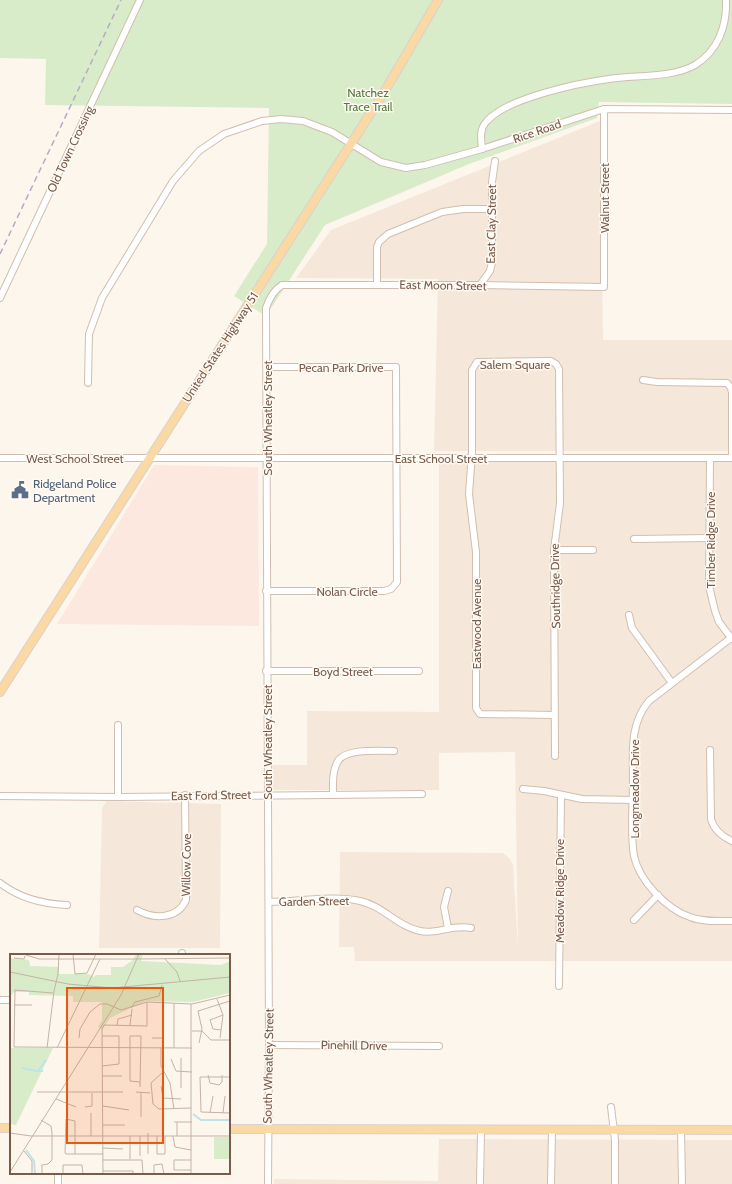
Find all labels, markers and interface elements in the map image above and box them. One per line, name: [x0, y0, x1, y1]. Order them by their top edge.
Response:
park label: Natchez Trace Trail: [343, 85, 393, 114]
street label: Old Town Crossing: [43, 102, 97, 195]
street label: Rice Road: [511, 116, 563, 146]
street label: Walnut Street: [597, 163, 612, 233]
street label: East Clay Street: [483, 184, 499, 264]
street label: East Moon Street: [399, 277, 487, 293]
street label: United States Highway 51: [179, 289, 261, 405]
street label: Salem Square: [480, 357, 550, 372]
street label: South Wheatley Street: [260, 360, 275, 476]
street label: Pecan Park Drive: [299, 360, 383, 375]
street label: West School Street: [26, 451, 124, 466]
street label: East School Street: [395, 451, 487, 466]
place label: Ridgeland Police Department: [33, 476, 116, 505]
public building icon: Ridgeland Police Department: [10, 480, 30, 500]
street label: Timber Ridge Drive: [703, 492, 718, 588]
street label: Southridge Drive: [547, 543, 563, 629]
street label: Eastwood Avenue: [469, 579, 484, 669]
street label: Nolan Circle: [316, 584, 378, 599]
street label: Boyd Street: [313, 664, 373, 679]
street label: South Wheatley Street: [260, 684, 275, 800]
street label: Longmeadow Drive: [627, 739, 642, 839]
street label: East Ford Street: [171, 787, 251, 803]
street label: Willow Cove: [178, 833, 194, 897]
street label: Meadow Ridge Drive: [552, 839, 567, 943]
street label: Garden Street: [279, 893, 349, 909]
inset map: [10, 954, 230, 1174]
street label: South Wheatley Street: [259, 1008, 277, 1124]
street label: Pinehill Drive: [321, 1037, 387, 1053]

